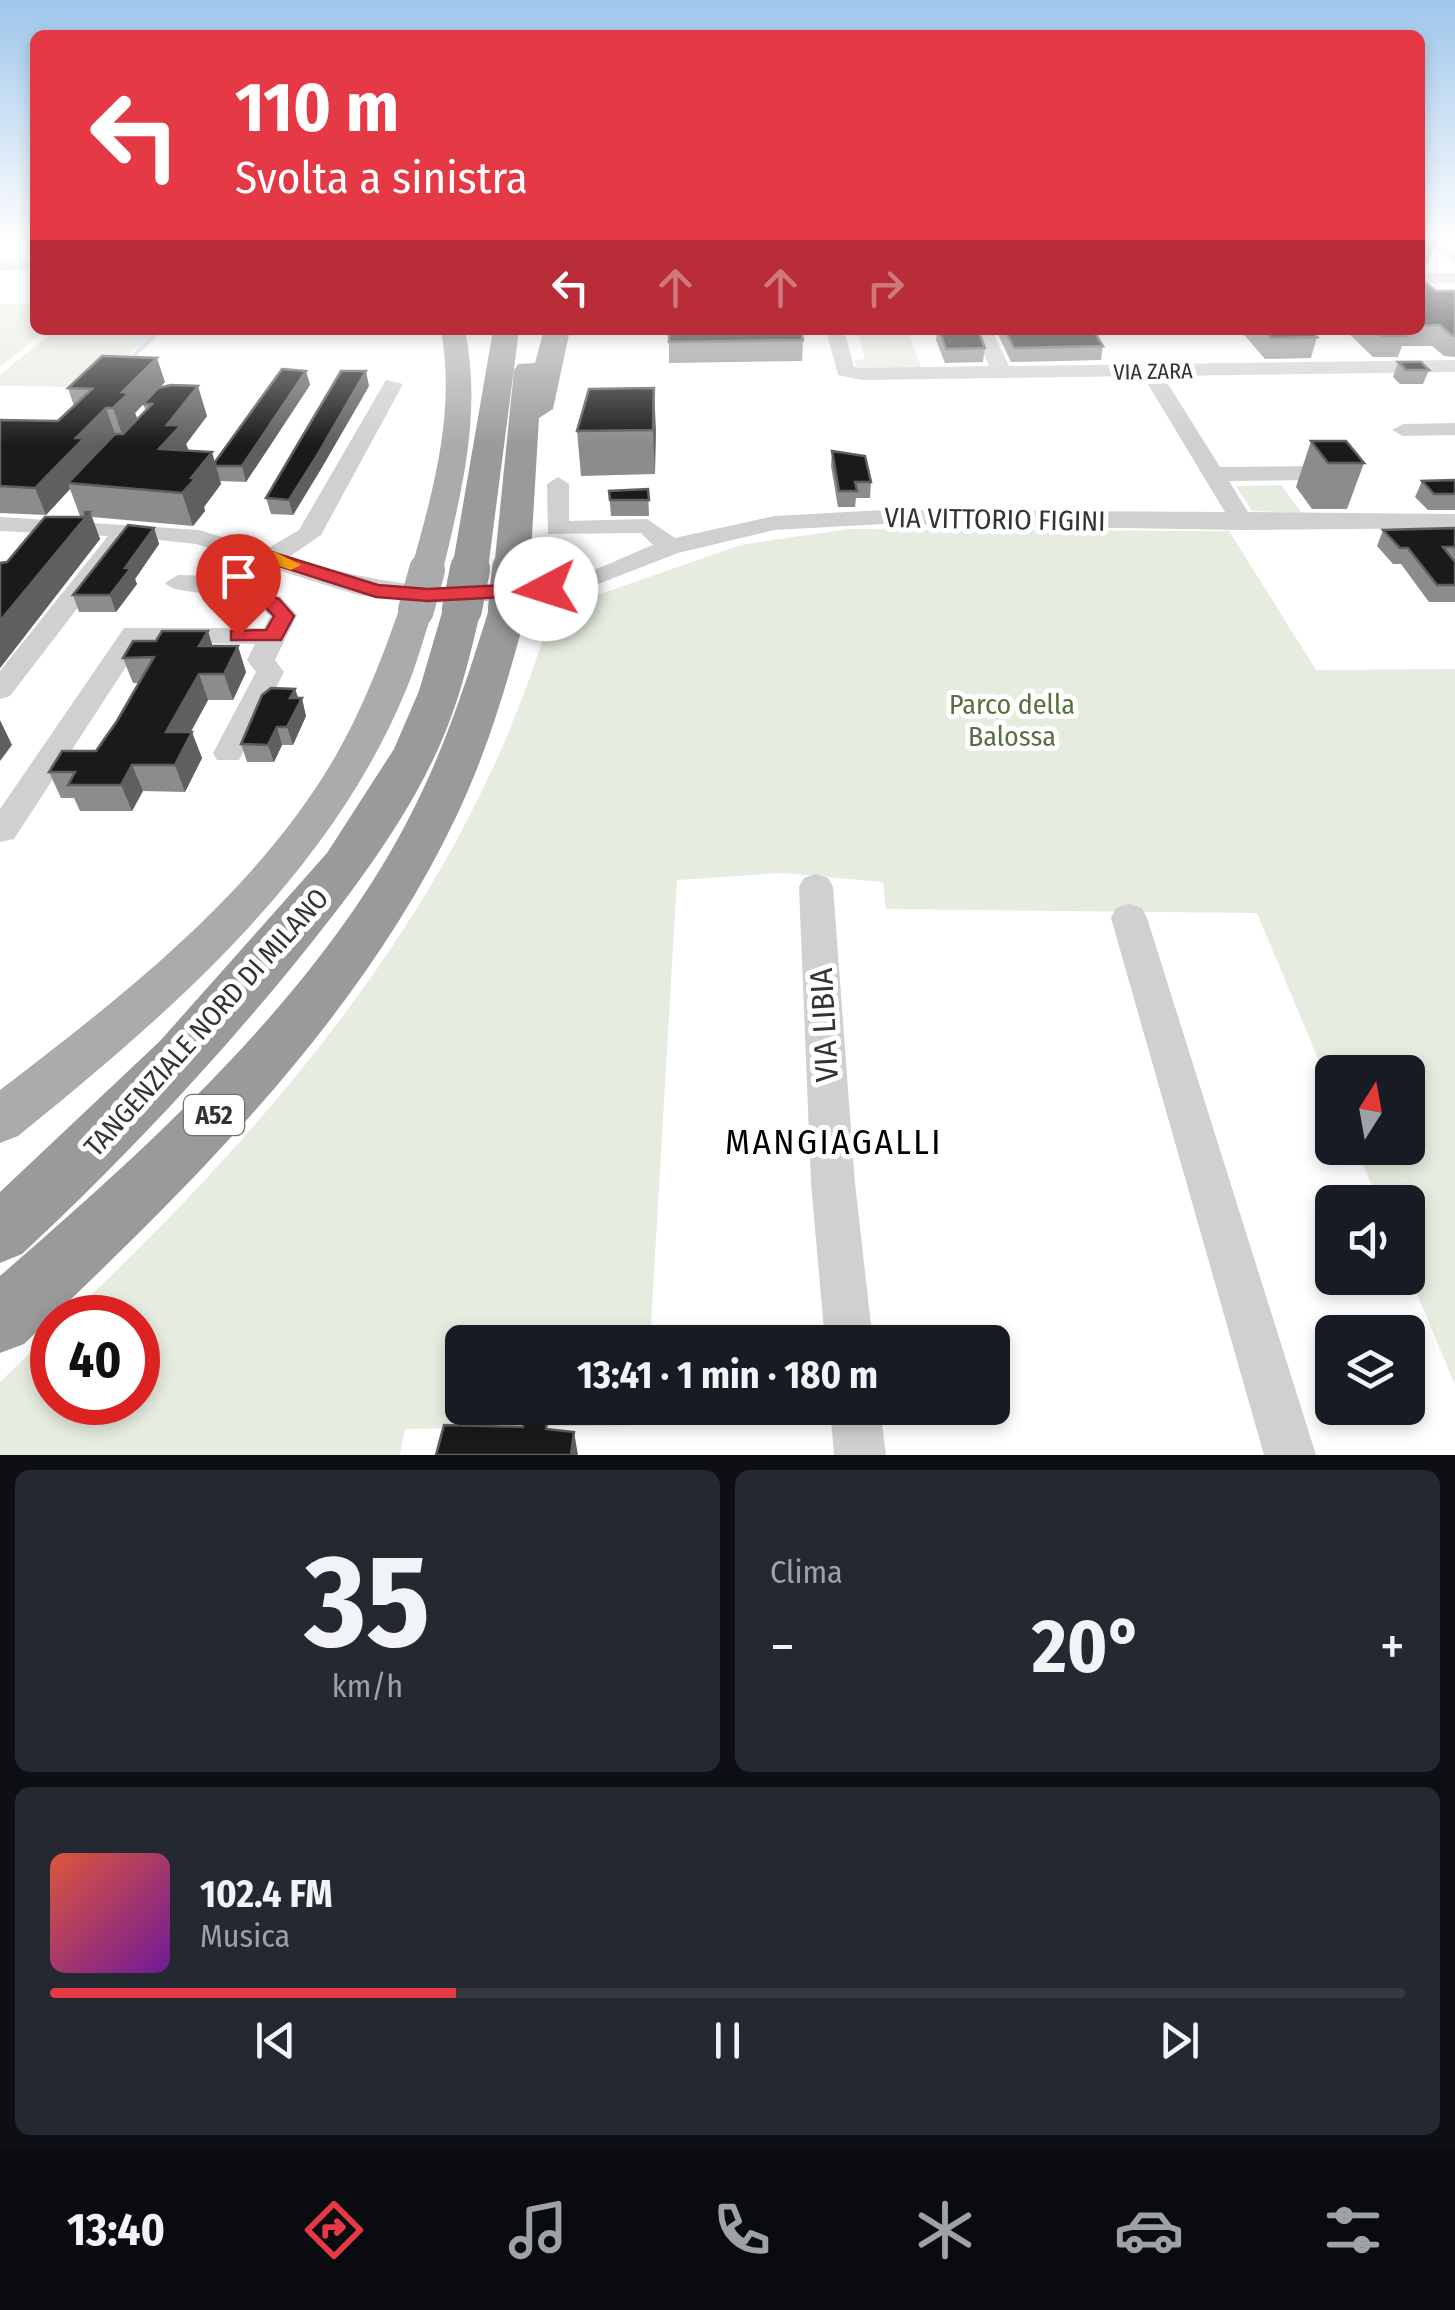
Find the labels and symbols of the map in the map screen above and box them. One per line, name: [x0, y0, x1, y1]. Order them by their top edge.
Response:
street label: VIA ZARA: [1113, 357, 1193, 386]
street label: VIA VITTORIO FIGINI: [884, 501, 1106, 538]
pin: [196, 534, 281, 637]
position arrow: [494, 537, 598, 641]
park label: Parco della Balossa: [949, 688, 1075, 753]
street label: TANGENZIALE NORD DI MILANO: [77, 882, 335, 1163]
street label: VIA LIBIA: [802, 967, 846, 1083]
north arrow: [1315, 1055, 1425, 1165]
road number: A52: [184, 1095, 244, 1135]
district label: MANGIAGALLI: [725, 1121, 943, 1163]
speed limit sign: 40: [30, 1295, 160, 1425]

